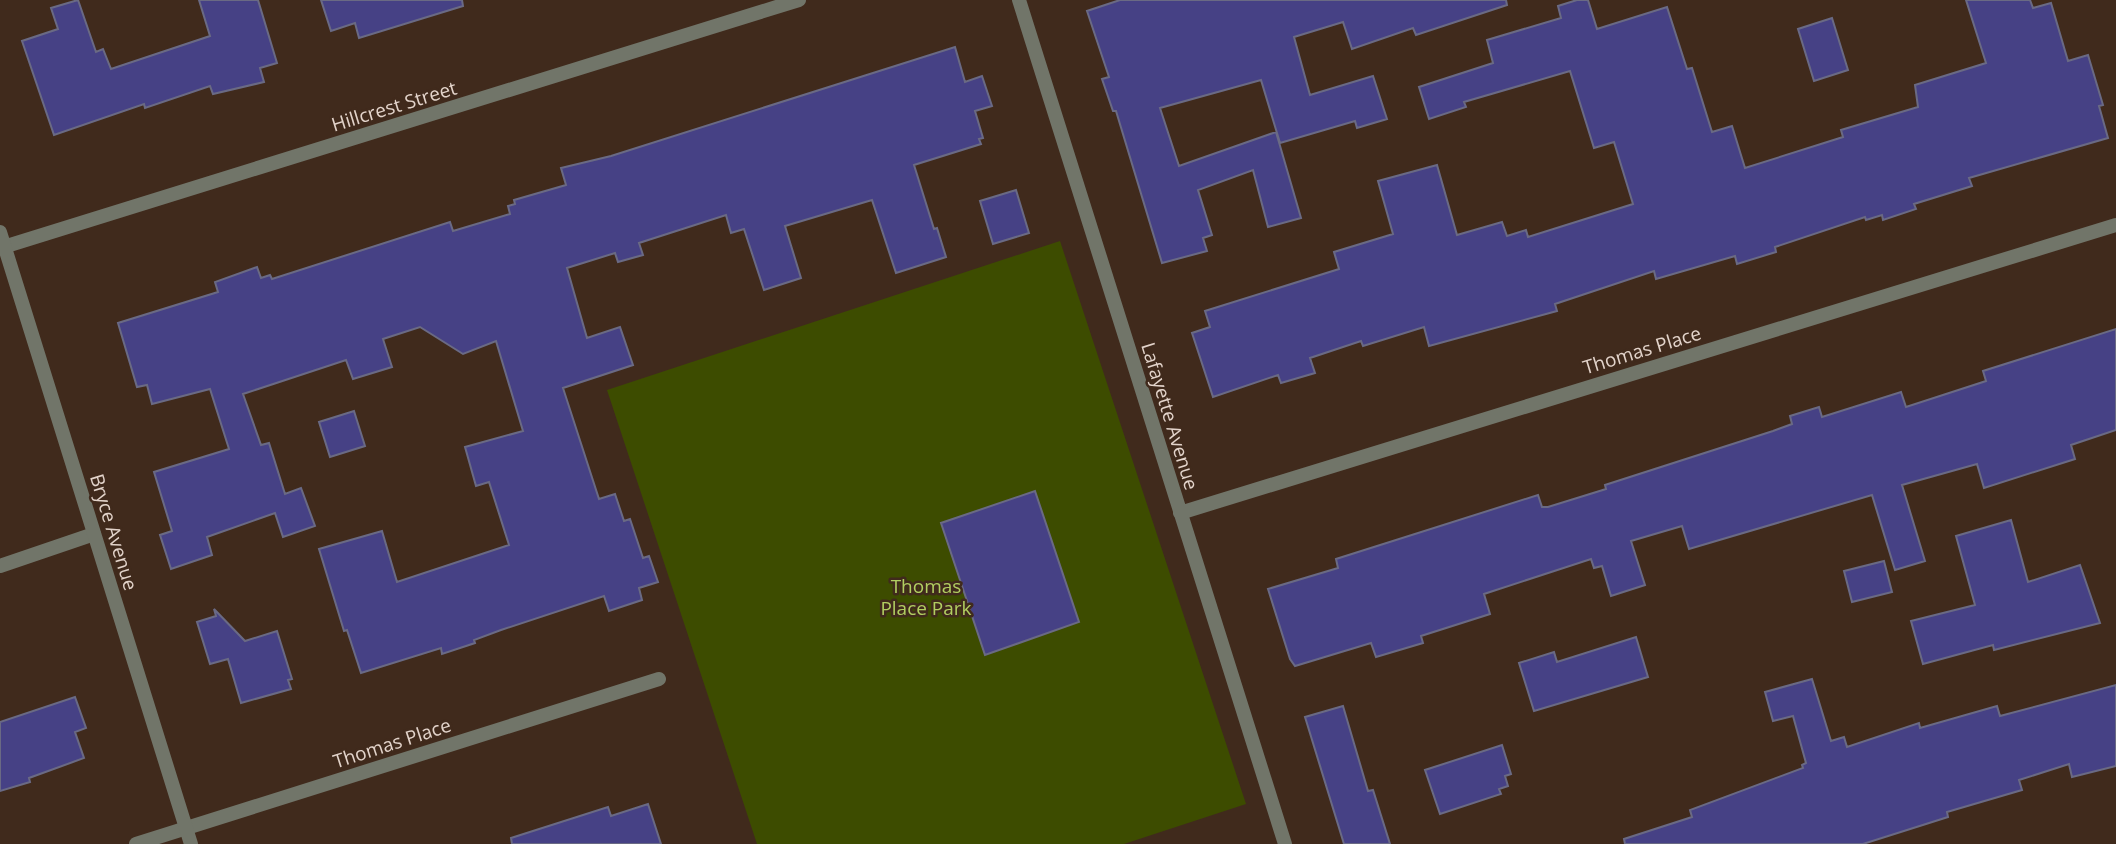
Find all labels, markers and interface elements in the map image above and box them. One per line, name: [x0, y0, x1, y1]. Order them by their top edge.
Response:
street label: Hillcrest Street: [328, 75, 460, 137]
street label: Thomas Place: [1580, 320, 1704, 380]
street label: Lafayette Avenue: [1135, 339, 1205, 493]
street label: Bryce Avenue: [84, 471, 144, 593]
park label: Thomas Place Park: [880, 573, 972, 621]
street label: Thomas Place: [330, 712, 454, 774]

